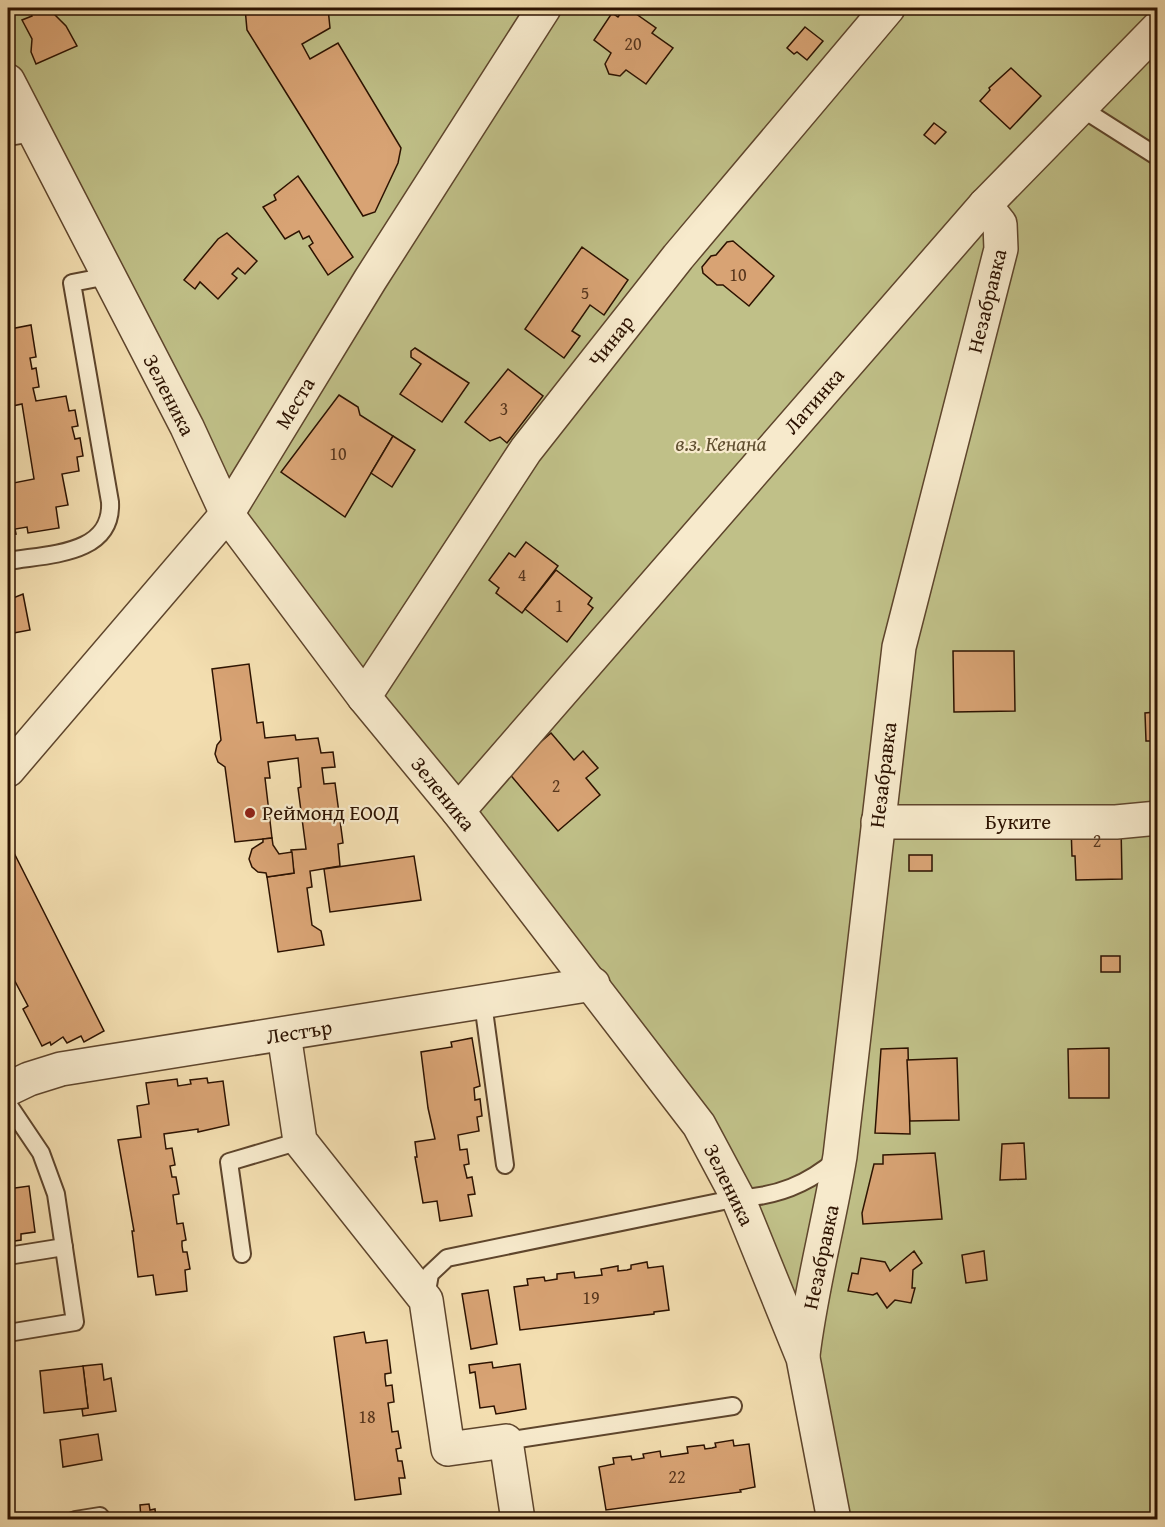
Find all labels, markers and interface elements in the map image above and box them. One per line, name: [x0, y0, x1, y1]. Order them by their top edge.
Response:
house number: 20: [624, 30, 642, 57]
street label: Незабравка: [959, 246, 1014, 356]
house number: 10: [729, 261, 747, 288]
house number: 5: [581, 279, 589, 306]
street label: Чинар: [580, 308, 641, 373]
street label: Зеленика: [136, 349, 203, 441]
street label: Латинка: [776, 361, 851, 441]
street label: Места: [267, 371, 322, 435]
house number: 3: [500, 395, 508, 422]
park label: в.з. Кенана: [676, 428, 767, 459]
house number: 10: [329, 440, 347, 467]
house number: 4: [518, 561, 526, 588]
house number: 1: [555, 592, 563, 619]
street label: Незабравка: [861, 720, 904, 830]
street label: Зеленика: [404, 750, 483, 838]
house number: 2: [552, 772, 560, 799]
place label: Реймонд ЕООД: [262, 797, 399, 828]
marker: Реймонд ЕООД: [243, 806, 257, 820]
street label: Буките: [985, 806, 1051, 837]
house number: 2: [1093, 827, 1101, 854]
street label: Лестър: [264, 1011, 334, 1052]
street label: Зеленика: [696, 1139, 763, 1231]
street label: Незабравка: [794, 1202, 847, 1312]
house number: 19: [582, 1284, 600, 1311]
house number: 18: [358, 1403, 376, 1430]
house number: 22: [668, 1463, 686, 1490]

